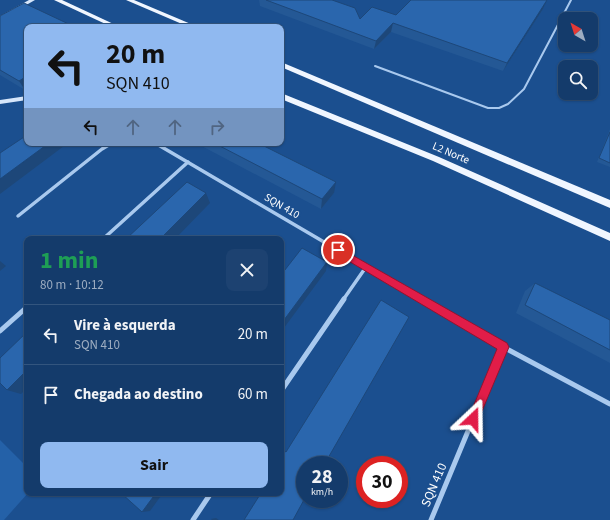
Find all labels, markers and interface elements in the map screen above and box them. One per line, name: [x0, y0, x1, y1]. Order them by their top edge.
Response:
north arrow: [558, 12, 598, 52]
map controls: [558, 12, 598, 100]
text: 20 m: [106, 34, 165, 74]
icon: left: [40, 40, 92, 92]
button: search: [558, 60, 598, 100]
text: SQN 410: [106, 71, 170, 96]
icon: left: [80, 116, 102, 138]
icon: ahead: [122, 116, 144, 138]
icon: ahead: [164, 116, 186, 138]
icon: right: [206, 116, 228, 138]
street label: L2 Norte: [430, 138, 472, 168]
street label: SQN 410: [261, 190, 303, 222]
pin: [321, 233, 355, 267]
icon: arrive: [327, 239, 349, 261]
text: 1 min: [40, 243, 98, 278]
button: close: [226, 249, 268, 291]
text: 80 m · 10:12: [40, 276, 104, 294]
text: Vire à esquerda: [74, 315, 176, 336]
icon: left: [40, 324, 62, 346]
text: 20 m: [238, 324, 268, 345]
text: SQN 410: [74, 336, 120, 354]
icon: arrive: [40, 384, 62, 406]
text: Chegada ao destino: [74, 384, 203, 405]
text: 60 m: [238, 384, 268, 405]
position arrow: [452, 398, 494, 440]
button: Sair: [40, 442, 268, 488]
speed limit sign: 30: [356, 456, 408, 508]
street label: SQN 410: [417, 460, 451, 510]
text: 28: [311, 463, 333, 491]
text: km/h: [311, 485, 333, 499]

